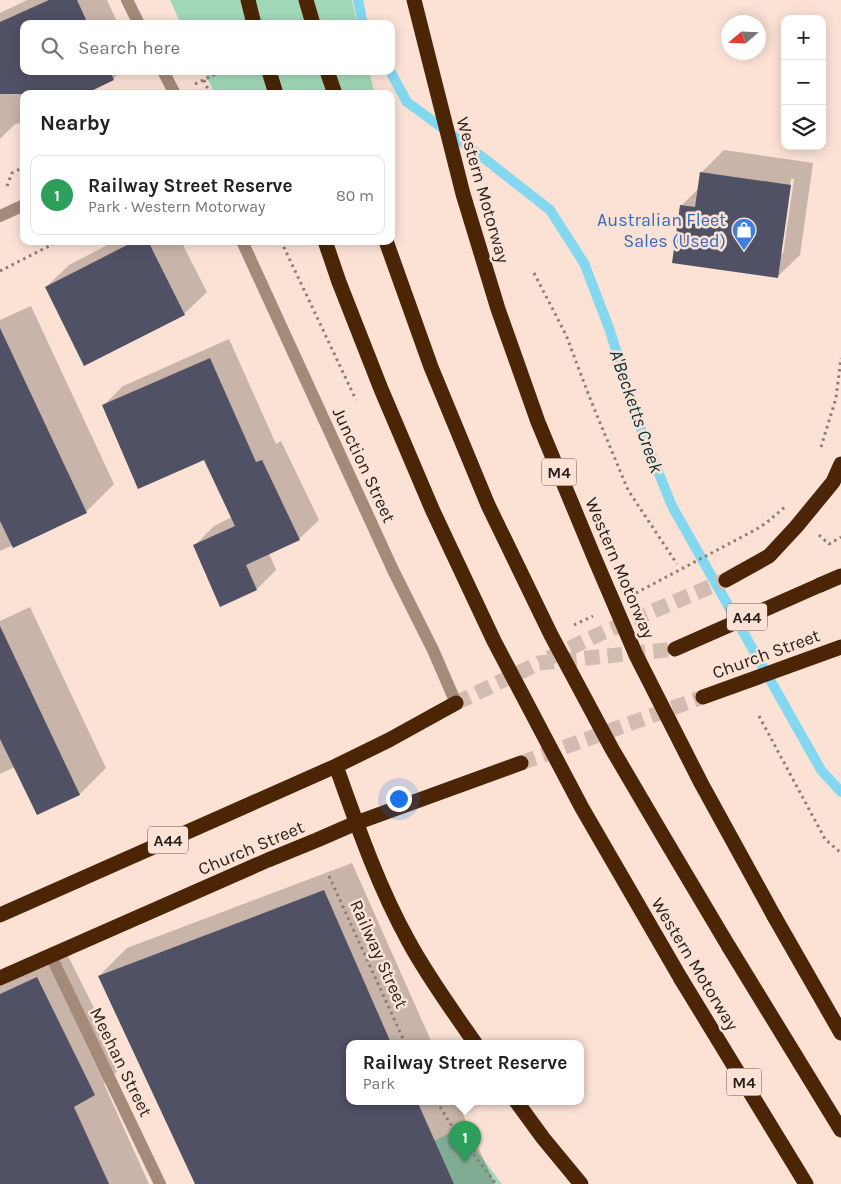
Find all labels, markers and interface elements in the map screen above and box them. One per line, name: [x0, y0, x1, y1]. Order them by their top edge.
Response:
north arrow: [721, 15, 766, 60]
map controls: [781, 15, 826, 150]
button: +: [781, 15, 826, 60]
search box: [20, 20, 395, 75]
icon: search: [38, 34, 66, 62]
text: Search here: [78, 37, 180, 59]
button: −: [781, 60, 826, 105]
button: layers: [781, 105, 826, 150]
text: Nearby: [40, 111, 110, 135]
street label: Western Motorway: [452, 114, 515, 266]
text: Railway Street Reserve: [88, 175, 293, 197]
text: 1: [54, 186, 60, 205]
text: 80 m: [336, 186, 374, 205]
text: Park · Western Motorway: [88, 197, 266, 216]
place label: Australian Fleet Sales (Used): [597, 209, 726, 252]
shop icon: Australian Fleet Sales (Used): [731, 217, 757, 251]
water label: A'Becketts Creek: [605, 347, 668, 476]
street label: Junction Street: [328, 404, 400, 526]
road number: M4: [542, 458, 576, 486]
street label: Western Motorway: [580, 494, 660, 643]
road number: A44: [727, 604, 767, 630]
street label: Church Street: [709, 624, 823, 684]
your location: [386, 786, 412, 812]
street label: Church Street: [195, 816, 308, 880]
road number: A44: [148, 826, 188, 854]
street label: Western Motorway: [647, 893, 744, 1035]
street label: Railway Street: [345, 896, 413, 1012]
street label: Meehan Street: [85, 1004, 157, 1121]
popup: [346, 1040, 584, 1105]
text: Railway Street Reserve: [363, 1052, 567, 1074]
road number: M4: [726, 1068, 762, 1096]
text: Park: [363, 1074, 395, 1093]
pin: 1: [449, 1121, 481, 1162]

